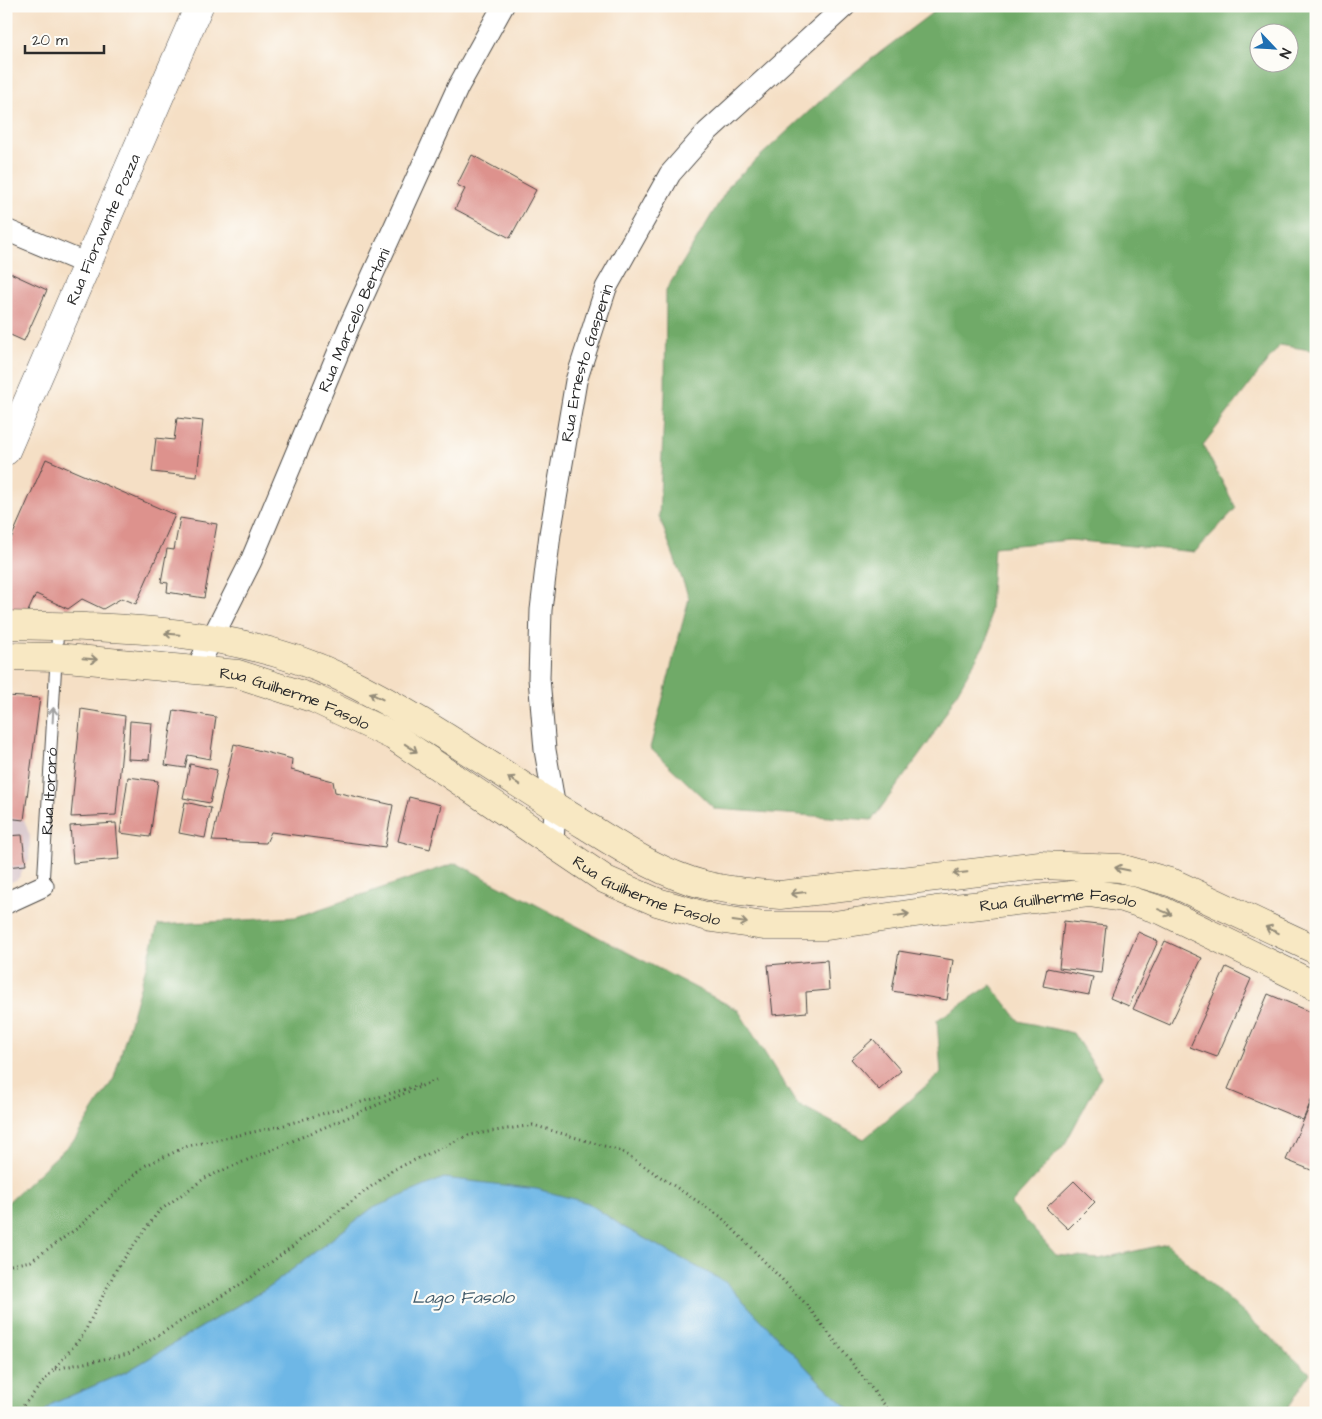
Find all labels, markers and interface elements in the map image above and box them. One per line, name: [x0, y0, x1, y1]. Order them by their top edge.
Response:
scale bar: [25, 22, 104, 54]
north arrow: [1250, 22, 1300, 72]
text: 20 m: [32, 30, 68, 51]
text: N: [1274, 45, 1296, 61]
street label: Rua Fioravante Pozza: [61, 150, 146, 308]
street label: Rua Marcelo Bertani: [313, 244, 396, 395]
street label: Rua Ernesto Gasperin: [556, 281, 619, 444]
one-way arrow: [164, 629, 180, 639]
one-way arrow: [82, 655, 98, 664]
street label: Rua Guilherme Fasolo: [219, 662, 373, 735]
one-way arrow: [369, 691, 384, 700]
one-way arrow: [49, 708, 58, 724]
one-way arrow: [403, 743, 417, 753]
street label: Rua Itororó: [36, 747, 63, 836]
one-way arrow: [508, 775, 522, 785]
street label: Rua Guilherme Fasolo: [568, 851, 722, 931]
one-way arrow: [1114, 864, 1130, 874]
one-way arrow: [952, 868, 968, 878]
street label: Rua Guilherme Fasolo: [978, 883, 1140, 917]
one-way arrow: [791, 888, 807, 898]
one-way arrow: [1157, 908, 1172, 918]
one-way arrow: [893, 909, 909, 919]
one-way arrow: [732, 917, 748, 927]
one-way arrow: [1265, 925, 1280, 934]
water label: Lago Fasolo: [412, 1285, 516, 1311]

